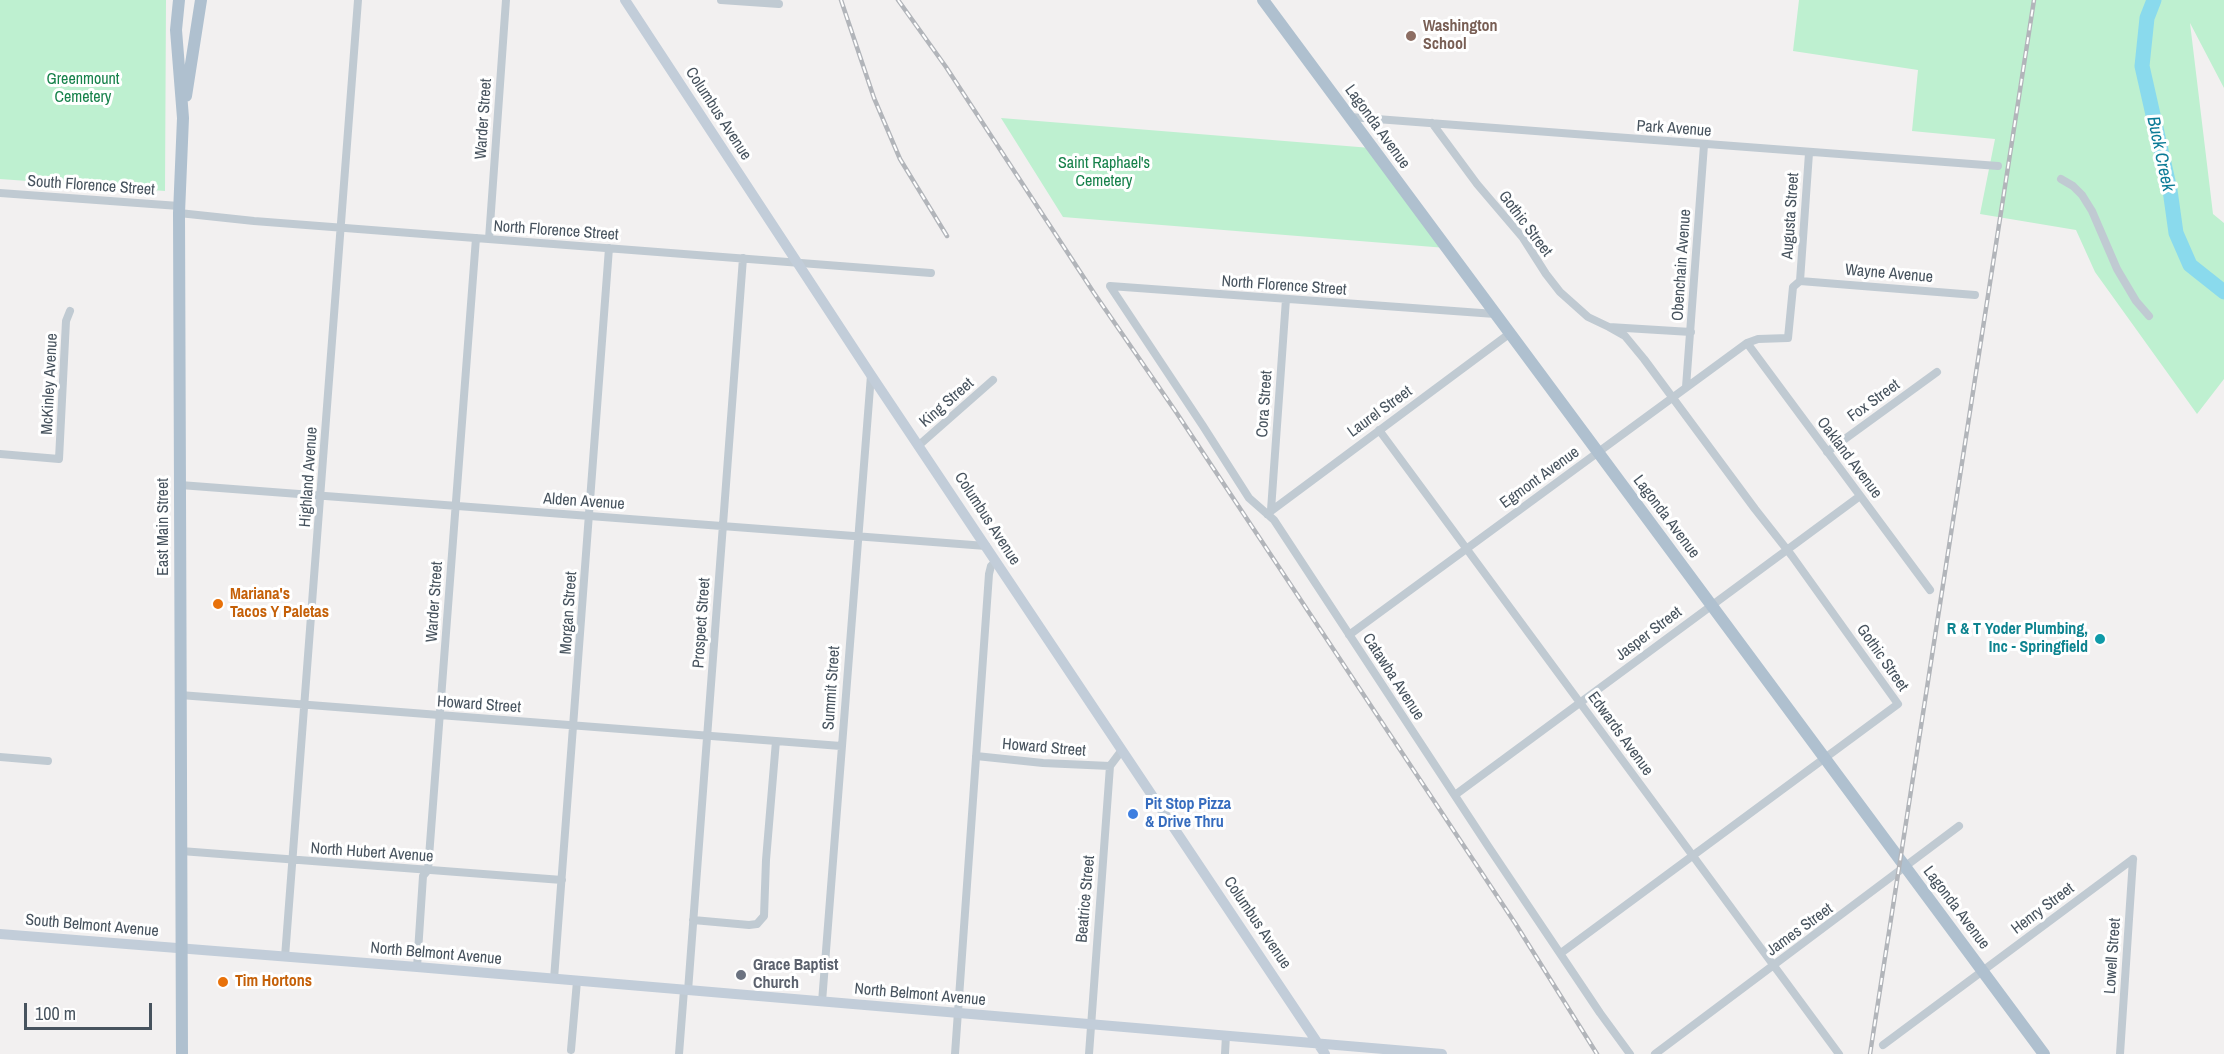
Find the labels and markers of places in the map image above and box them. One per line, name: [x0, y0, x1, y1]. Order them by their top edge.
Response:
place label: Washington School: [1423, 17, 1498, 55]
marker: Washington School: [1404, 29, 1418, 43]
place label: Mariana's Tacos Y Paletas: [230, 585, 329, 623]
marker: Mariana's Tacos Y Paletas: [211, 597, 225, 611]
place label: R & T Yoder Plumbing, Inc - Springfield: [1947, 620, 2088, 658]
marker: R & T Yoder Plumbing, Inc - Springfield: [2093, 632, 2107, 646]
place label: Pit Stop Pizza & Drive Thru: [1145, 795, 1231, 833]
marker: Pit Stop Pizza & Drive Thru: [1126, 807, 1140, 821]
place label: Grace Baptist Church: [753, 956, 838, 994]
marker: Grace Baptist Church: [734, 968, 748, 982]
place label: Tim Hortons: [235, 972, 312, 992]
marker: Tim Hortons: [216, 975, 230, 989]

